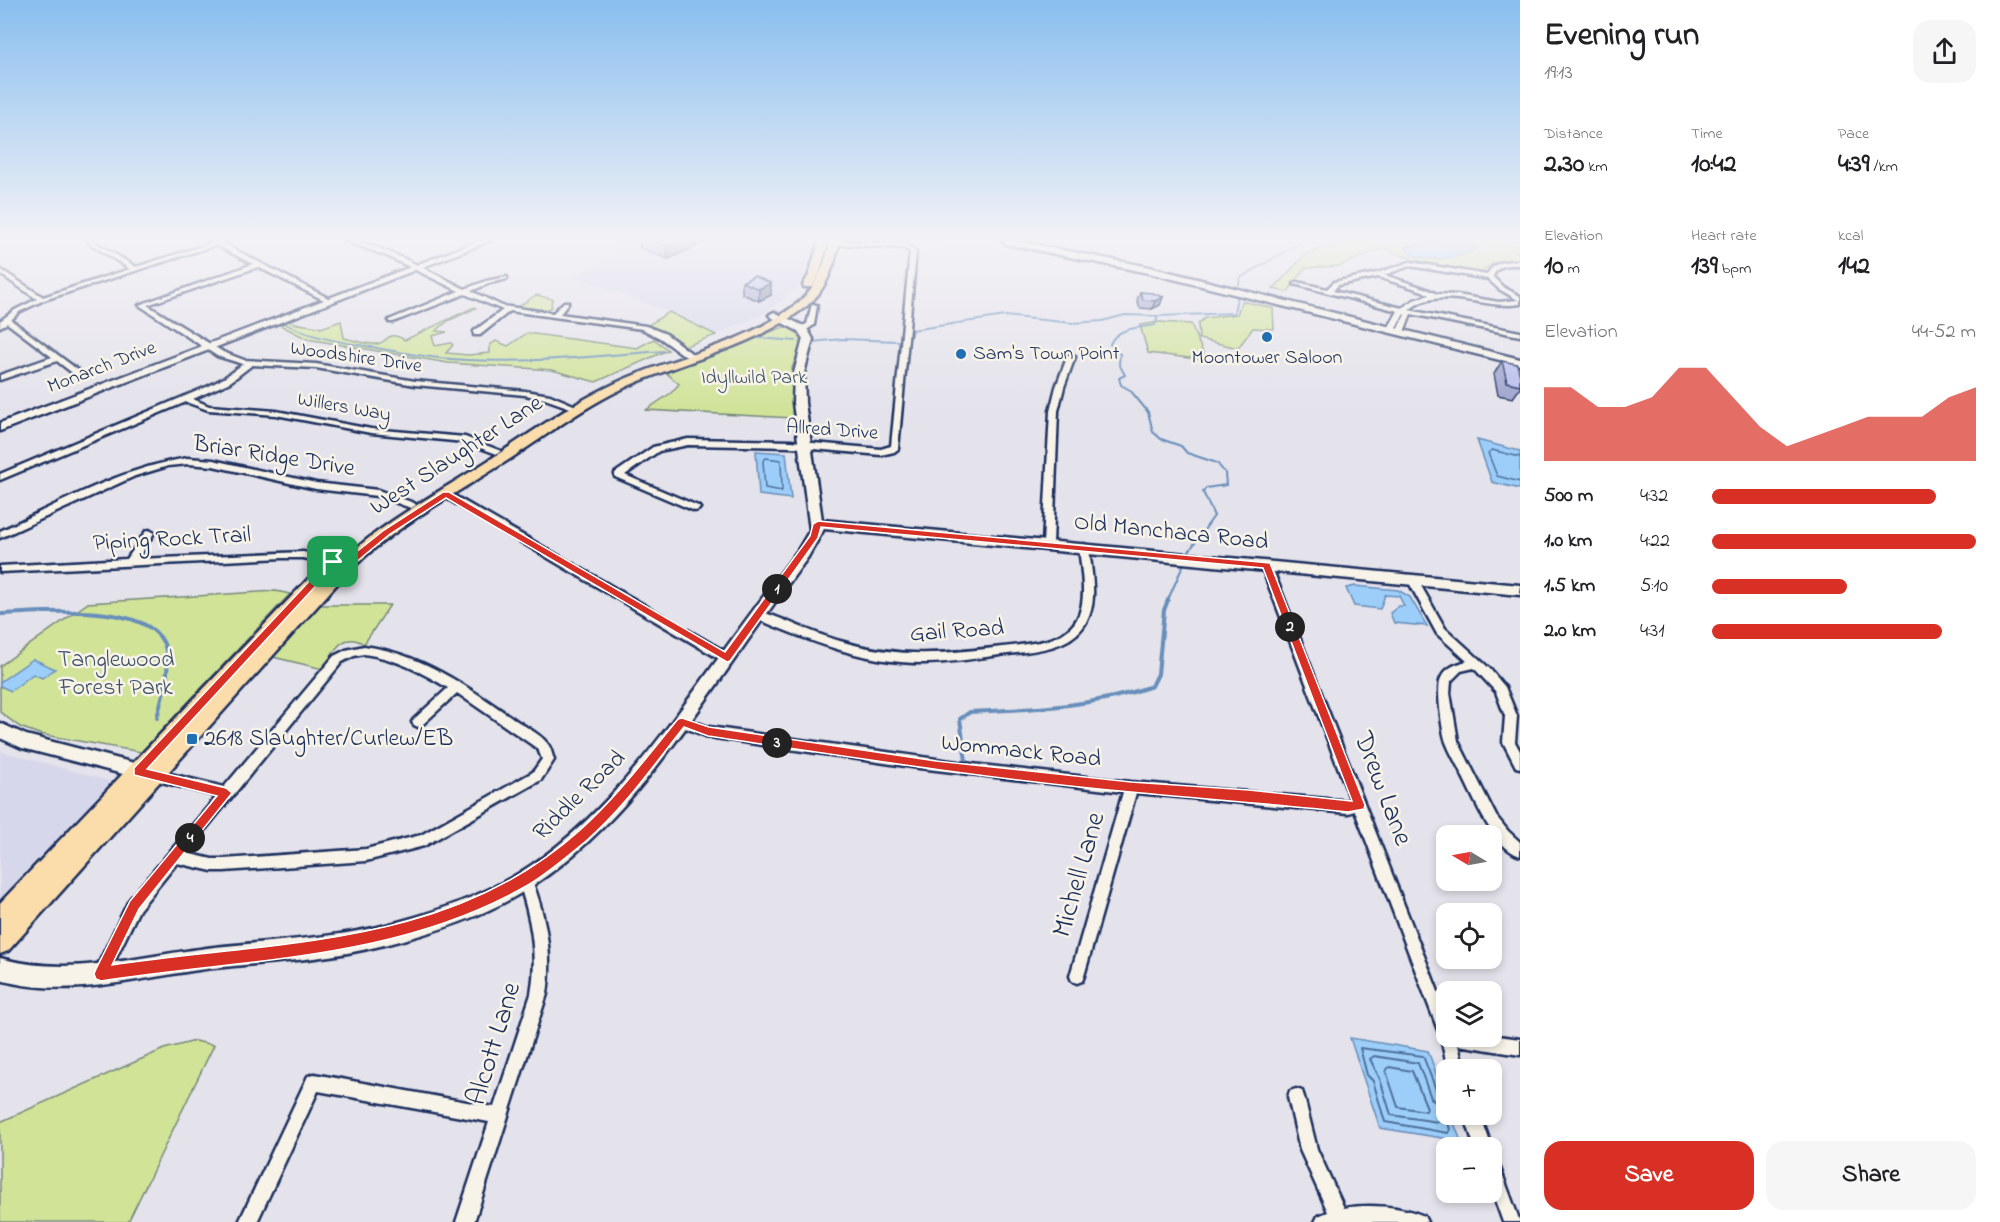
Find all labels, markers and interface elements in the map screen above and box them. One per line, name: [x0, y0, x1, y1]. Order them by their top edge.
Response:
text: Evening run: [1544, 12, 1699, 60]
button: share: [1913, 20, 1976, 83]
text: 19:13: [1544, 59, 1573, 88]
text: Distance: [1544, 122, 1603, 146]
text: Time: [1691, 122, 1723, 146]
text: Pace: [1838, 122, 1869, 146]
text: 2.30: [1544, 146, 1584, 184]
text: 10:42: [1691, 146, 1736, 184]
text: 4:39: [1838, 146, 1870, 184]
text: km: [1584, 155, 1608, 179]
text: /km: [1870, 155, 1898, 179]
text: Elevation: [1544, 224, 1603, 248]
text: Heart rate: [1691, 224, 1757, 248]
text: kcal: [1838, 224, 1863, 248]
text: 10: [1544, 248, 1564, 286]
text: 139: [1691, 248, 1718, 286]
text: 142: [1838, 248, 1870, 286]
text: m: [1564, 257, 1580, 281]
text: bpm: [1718, 257, 1751, 281]
text: Elevation: [1544, 318, 1618, 347]
text: 44–52 m: [1912, 318, 1976, 347]
marker: Moontower Saloon: [1260, 330, 1274, 344]
street label: Monarch Drive: [43, 334, 161, 402]
street label: Woodshire Drive: [288, 334, 424, 382]
place label: Sam's Town Point: [973, 340, 1120, 369]
place label: Moontower Saloon: [1192, 344, 1343, 373]
marker: Sam's Town Point: [954, 347, 968, 361]
park label: Idyllwild Park: [701, 364, 807, 393]
street label: Willers Way: [295, 386, 393, 430]
street label: West Slaughter Lane: [364, 387, 550, 525]
street label: Allred Drive: [785, 413, 879, 449]
street label: Briar Ridge Drive: [190, 427, 358, 487]
text: 500 m: [1544, 482, 1593, 511]
text: 4:32: [1640, 482, 1668, 511]
street label: Old Manchaca Road: [1072, 505, 1271, 561]
street label: Piping Rock Trail: [92, 518, 252, 562]
text: 1.0 km: [1544, 527, 1592, 556]
text: 4:22: [1640, 527, 1670, 556]
pin: [307, 536, 358, 587]
icon: arrive: [316, 545, 349, 578]
text: 1.5 km: [1544, 572, 1595, 601]
text: 5:10: [1640, 572, 1668, 601]
pin: 1: [762, 574, 792, 604]
text: 1: [774, 577, 780, 601]
street label: Gail Road: [909, 611, 1006, 653]
pin: 2: [1275, 612, 1305, 642]
text: 2: [1286, 615, 1294, 639]
text: 2.0 km: [1544, 617, 1596, 646]
text: 4:31: [1640, 617, 1665, 646]
park label: Tanglewood Forest Park: [57, 643, 175, 706]
place label: 2618 Slaughter/Curlew/EB: [204, 722, 453, 757]
street label: Drew Lane: [1341, 725, 1423, 852]
street label: Wommack Road: [939, 726, 1103, 778]
pin: 3: [762, 728, 792, 758]
text: 3: [774, 731, 780, 755]
marker: 2618 Slaughter/Curlew/EB: [185, 732, 199, 746]
street label: Riddle Road: [526, 742, 635, 849]
street label: Michell Lane: [1043, 807, 1118, 942]
pin: 4: [175, 823, 205, 853]
north arrow: [1436, 825, 1502, 891]
map controls: [1436, 825, 1502, 1203]
text: 4: [187, 826, 193, 850]
button: locate: [1436, 903, 1502, 969]
street label: Alcott Lane: [457, 977, 533, 1111]
button: layers: [1436, 981, 1502, 1047]
button: +: [1436, 1059, 1502, 1125]
button: −: [1436, 1137, 1502, 1203]
button: Save: [1544, 1141, 1754, 1210]
button: Share: [1766, 1141, 1976, 1210]

